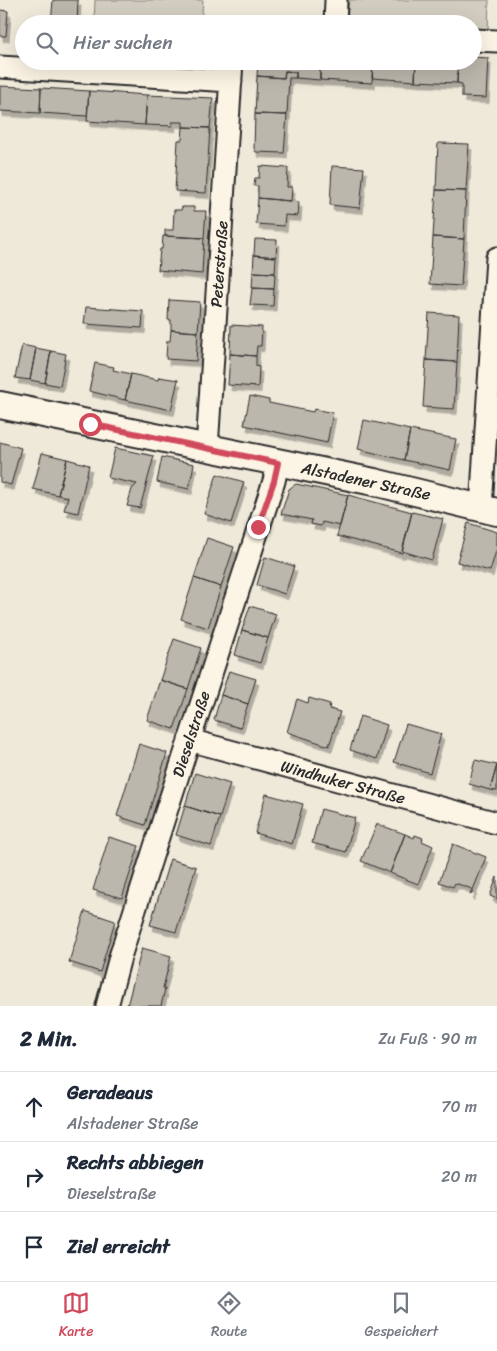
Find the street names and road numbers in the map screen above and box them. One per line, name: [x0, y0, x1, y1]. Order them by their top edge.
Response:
street label: Peterstraße: [201, 220, 237, 308]
street label: Alstadener Straße: [298, 453, 433, 509]
street label: Dieselstraße: [163, 687, 219, 781]
street label: Windhuker Straße: [277, 751, 409, 813]

